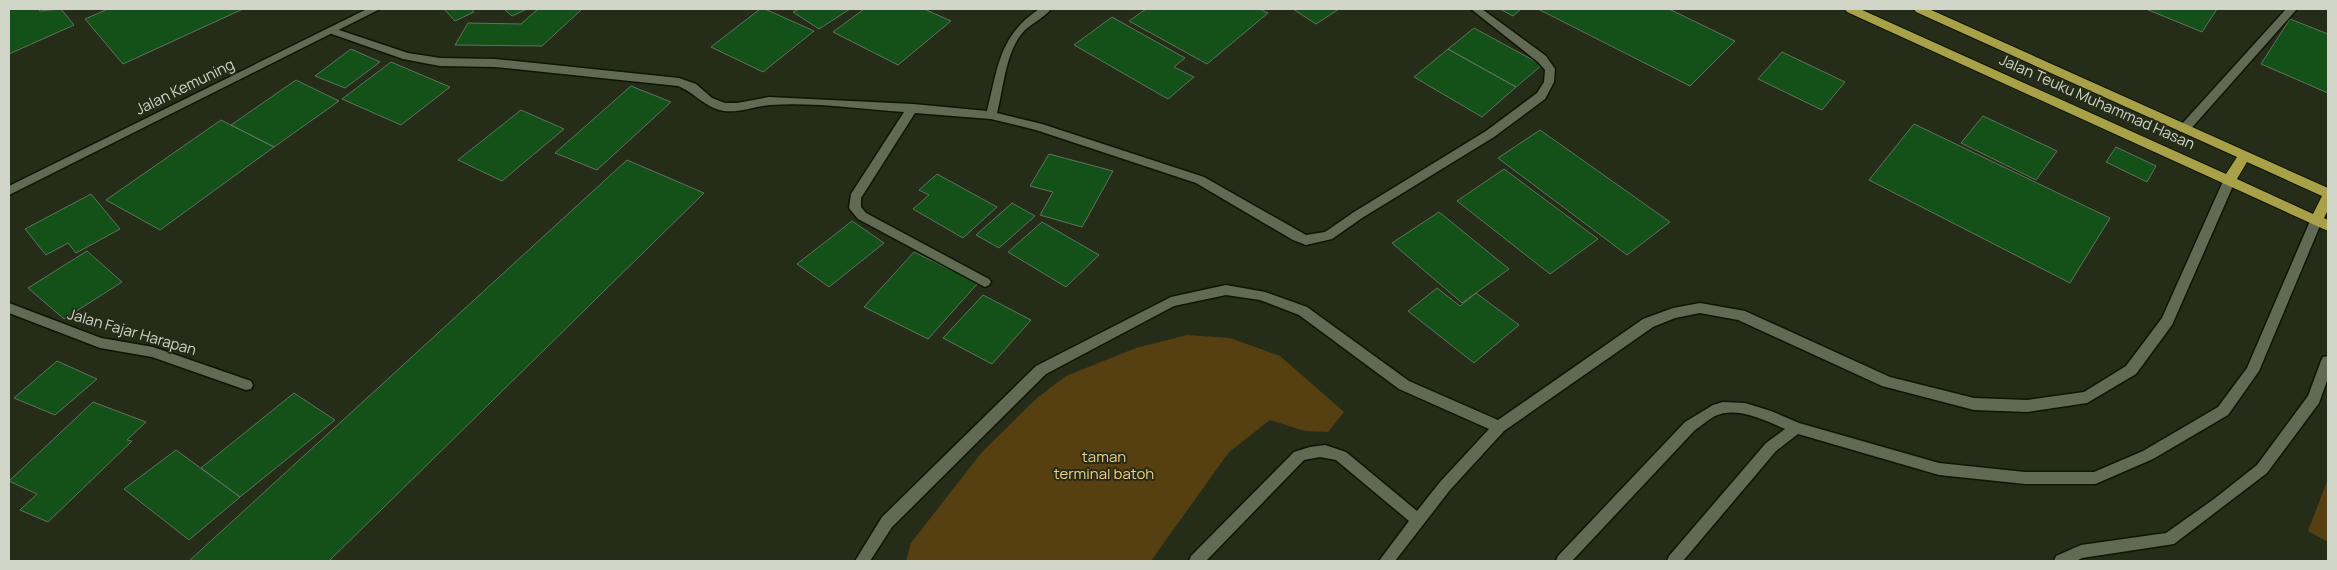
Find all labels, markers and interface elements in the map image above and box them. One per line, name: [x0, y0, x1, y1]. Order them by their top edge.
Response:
street label: Jalan Teuku Muhammad Hasan: [1996, 49, 2198, 154]
street label: Jalan Kemuning: [132, 54, 238, 120]
street label: Jalan Fajar Harapan: [65, 303, 199, 360]
park label: taman terminal batoh: [1054, 446, 1154, 484]

